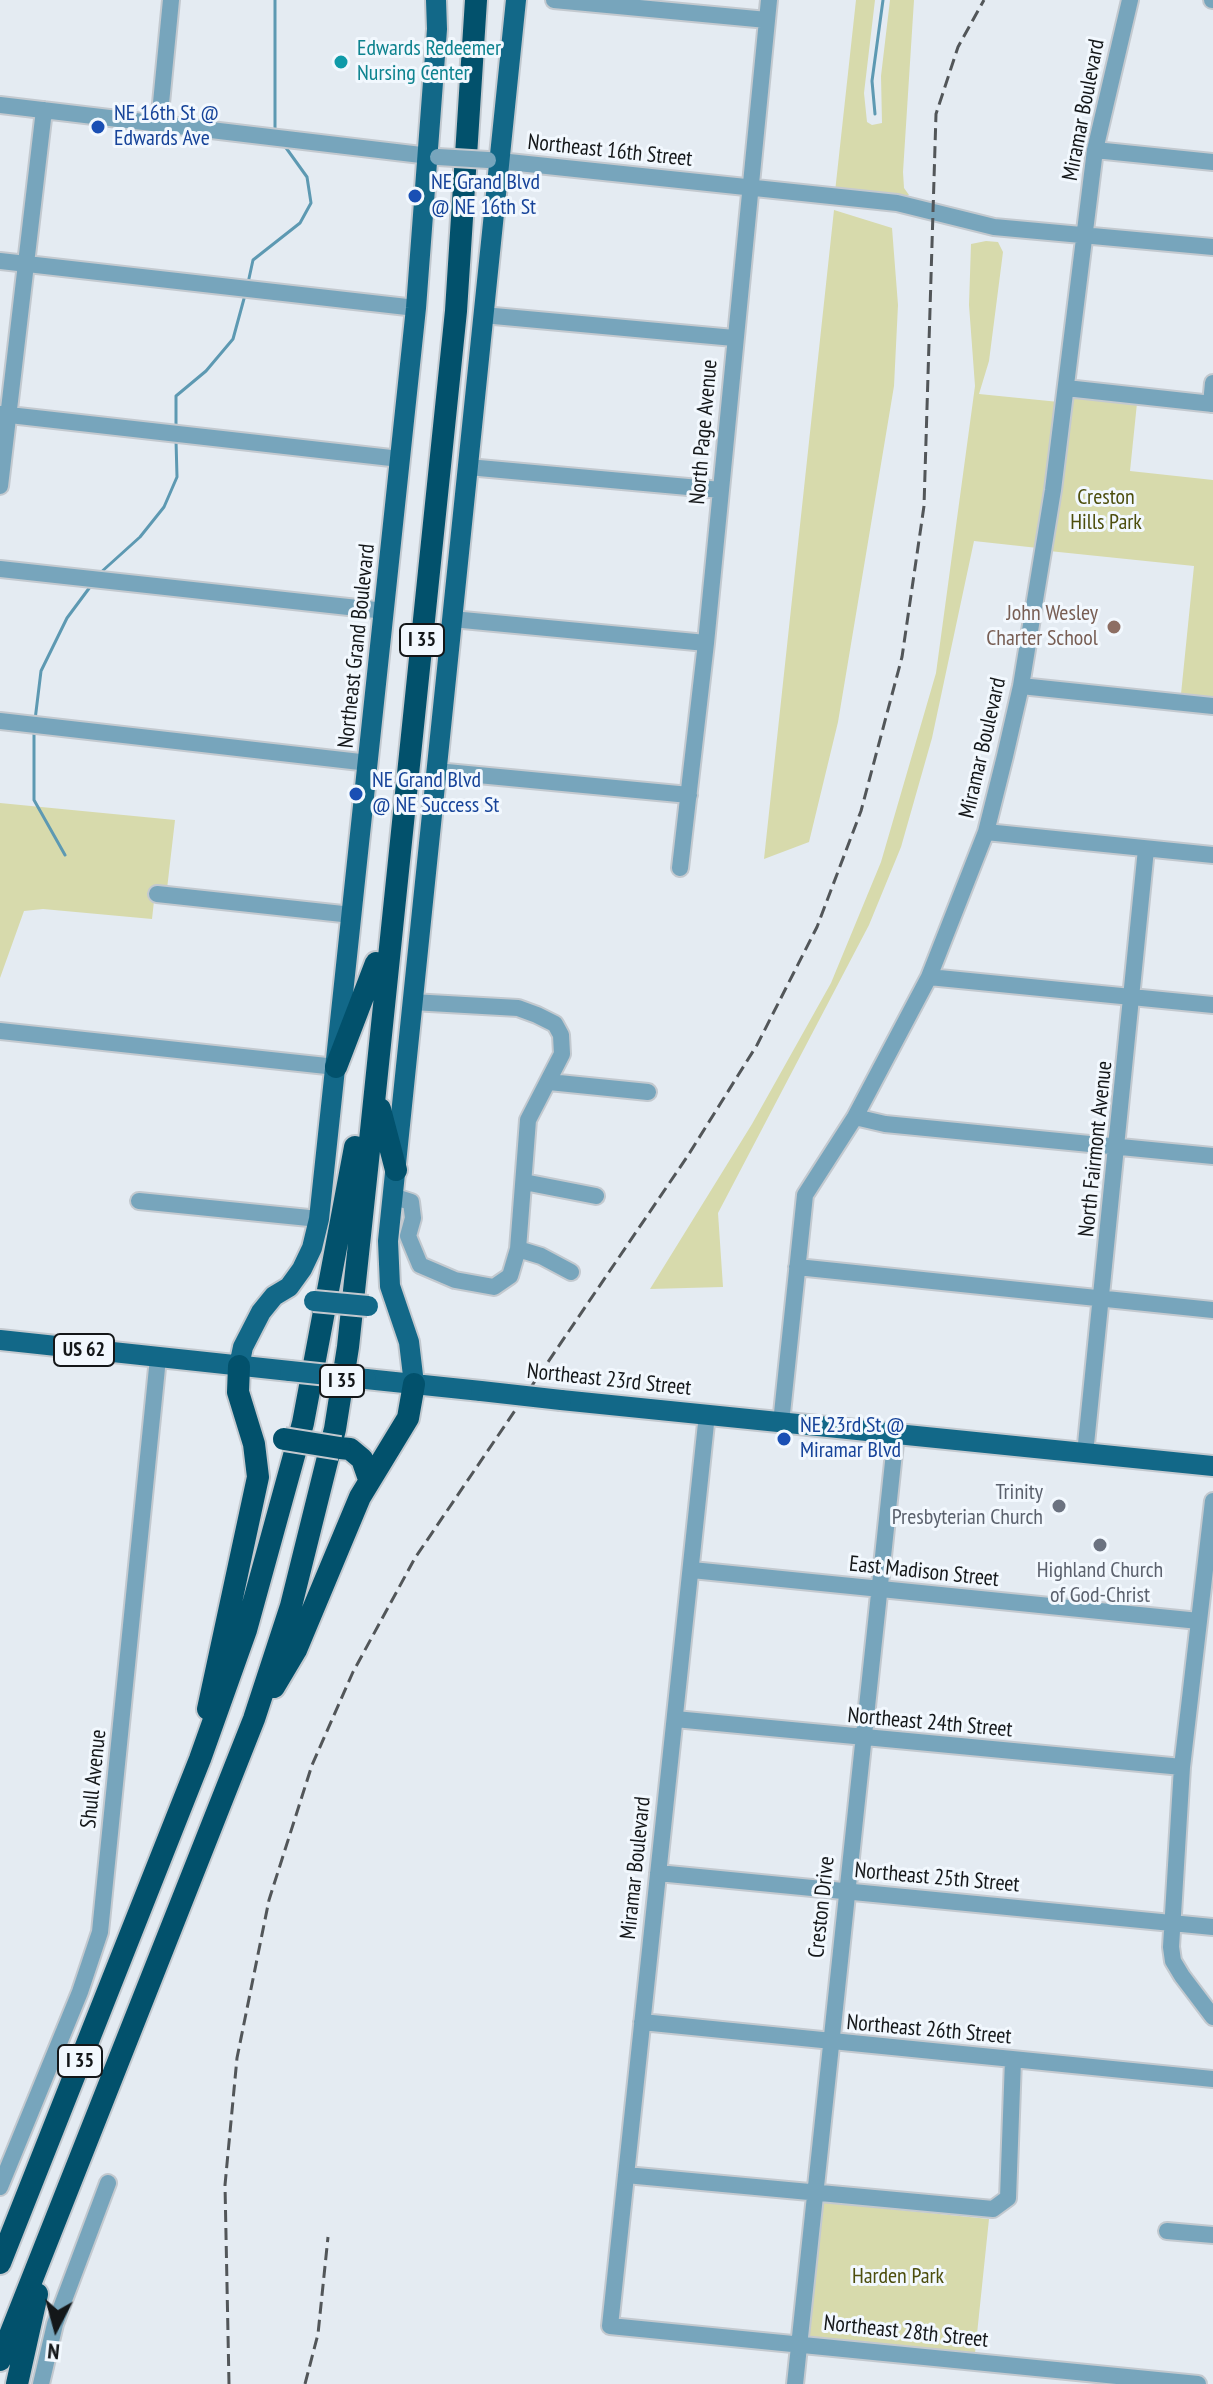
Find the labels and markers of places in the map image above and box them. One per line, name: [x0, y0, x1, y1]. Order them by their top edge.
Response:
place label: Edwards Redeemer Nursing Center: [357, 36, 501, 88]
marker: Edwards Redeemer Nursing Center: [332, 53, 350, 71]
place label: NE 16th St @ Edwards Ave: [114, 101, 219, 152]
marker: NE 16th St @ Edwards Ave: [89, 118, 107, 136]
place label: NE Grand Blvd @ NE 16th St: [431, 170, 540, 222]
marker: NE Grand Blvd @ NE 16th St: [406, 187, 424, 205]
place label: John Wesley Charter School: [986, 601, 1098, 652]
marker: John Wesley Charter School: [1105, 618, 1123, 636]
place label: NE Grand Blvd @ NE Success St: [372, 768, 499, 820]
marker: NE Grand Blvd @ NE Success St: [347, 785, 365, 803]
place label: NE 23rd St @ Miramar Blvd: [800, 1413, 905, 1464]
marker: NE 23rd St @ Miramar Blvd: [775, 1430, 793, 1448]
place label: Trinity Presbyterian Church: [892, 1480, 1043, 1532]
marker: Trinity Presbyterian Church: [1050, 1497, 1068, 1515]
marker: Highland Church of God-Christ: [1091, 1536, 1109, 1554]
place label: Highland Church of God-Christ: [1037, 1558, 1163, 1610]

